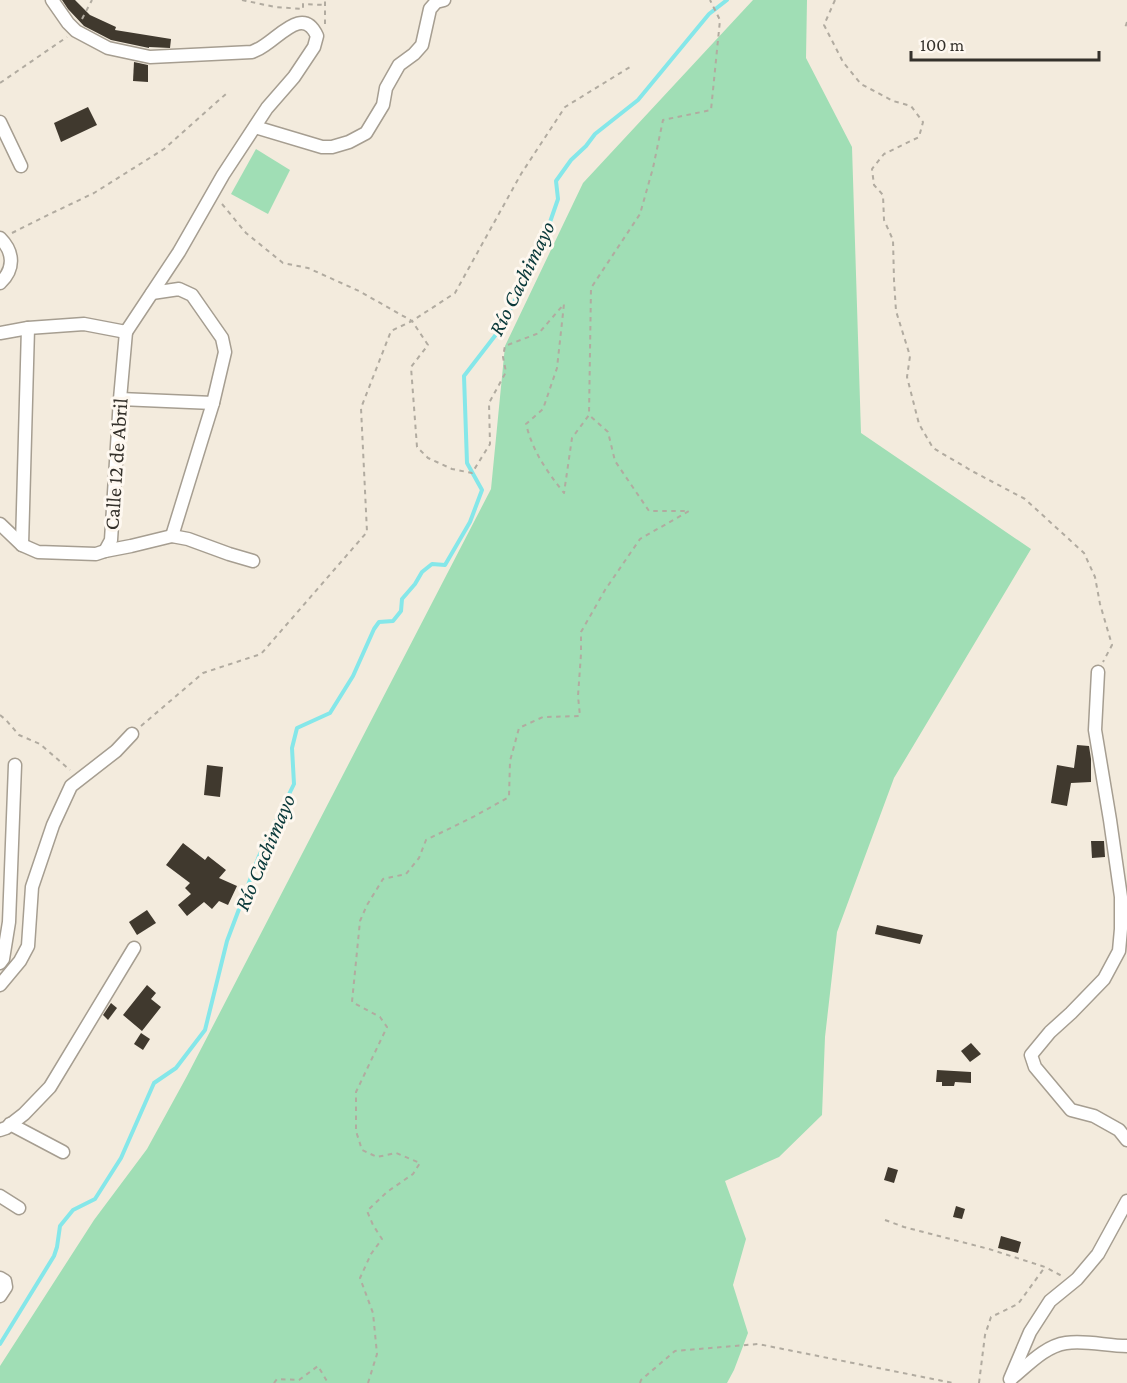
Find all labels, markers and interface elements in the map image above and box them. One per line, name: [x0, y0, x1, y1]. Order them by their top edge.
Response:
scale bar: [911, 24, 1098, 62]
text: 100 m: [920, 35, 965, 55]
water label: Río Cachimayo: [483, 217, 560, 339]
street label: Calle 12 de Abril: [99, 397, 133, 531]
water label: Río Cachimayo: [229, 790, 300, 914]

